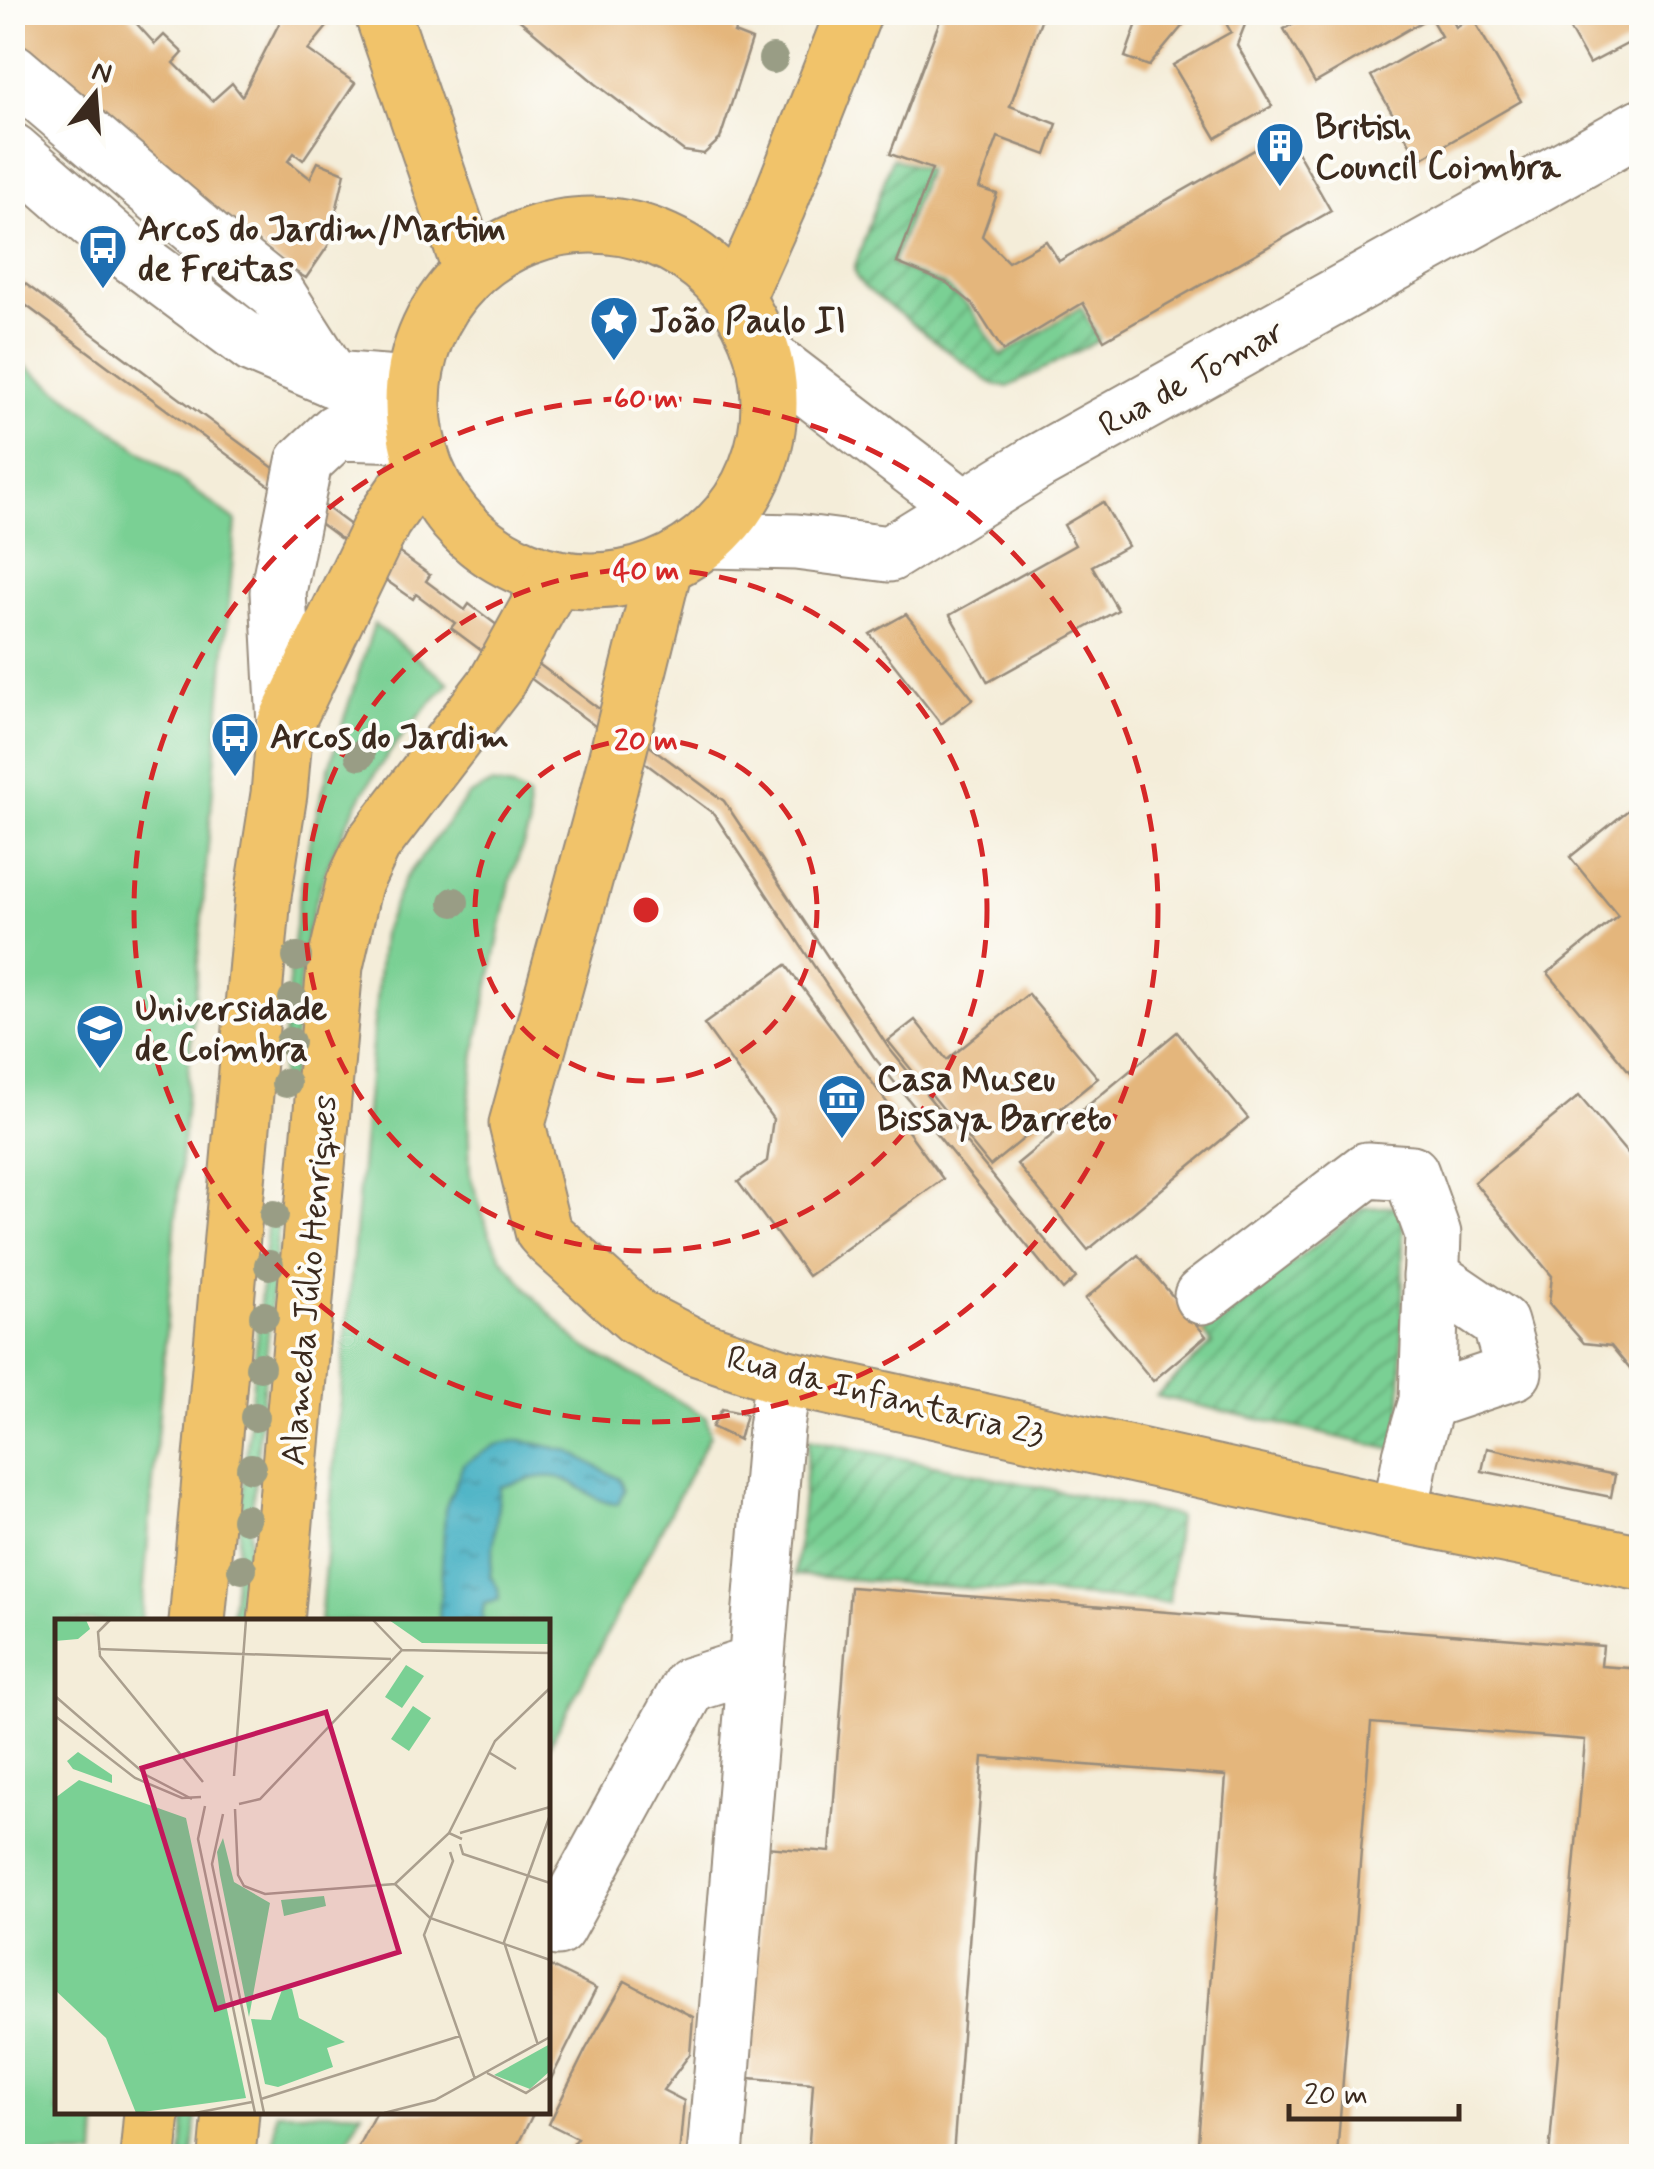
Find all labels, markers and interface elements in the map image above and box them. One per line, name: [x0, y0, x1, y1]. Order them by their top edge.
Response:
north arrow: [45, 45, 145, 145]
text: N: [87, 53, 116, 94]
place label: British Council Coimbra: [1315, 105, 1562, 191]
building icon: British Council Coimbra: [1254, 120, 1306, 188]
place label: Arcos do Jardim/Martim de Freitas: [138, 207, 506, 293]
bus stop icon: Arcos do Jardim/Martim de Freitas: [77, 222, 129, 290]
place icon: João Paulo II: [588, 294, 640, 362]
place label: João Paulo II: [649, 299, 846, 345]
street label: Rua de Tomar: [1091, 309, 1293, 449]
text: 60 m: [614, 380, 678, 419]
text: 40 m: [613, 552, 679, 591]
bus stop icon: Arcos do Jardim: [209, 710, 261, 778]
place label: Arcos do Jardim: [270, 715, 509, 761]
text: 20 m: [614, 722, 678, 761]
centre of rings: [628, 892, 664, 928]
place label: Universidade de Coimbra: [135, 987, 328, 1073]
school or university icon: Universidade de Coimbra: [74, 1002, 126, 1070]
place label: Casa Museu Bissaya Barreto: [877, 1057, 1112, 1143]
museum icon: Casa Museu Bissaya Barreto: [816, 1072, 868, 1140]
street label: Alameda Júlio Henriques: [271, 1093, 349, 1468]
street label: Rua da Infantaria 23: [722, 1335, 1049, 1459]
inset map: [55, 1619, 550, 2114]
scale bar: [1289, 2059, 1459, 2121]
text: 20 m: [1304, 2076, 1368, 2115]

